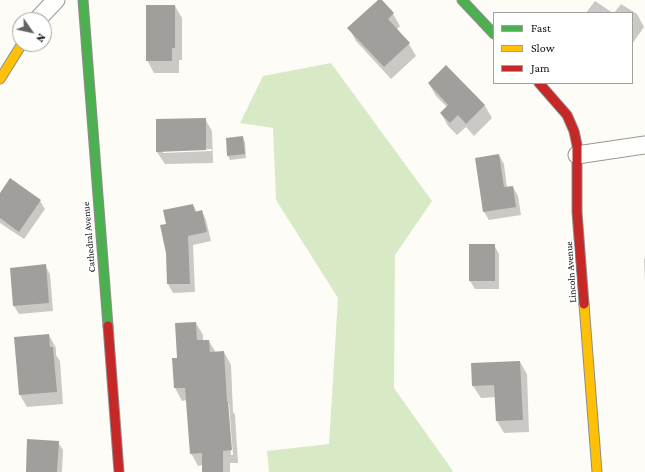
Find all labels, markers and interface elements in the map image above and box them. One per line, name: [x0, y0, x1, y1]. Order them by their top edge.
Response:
north arrow: [12, 12, 52, 52]
legend: [493, 12, 633, 84]
text: Fast: [531, 21, 551, 35]
text: N: [34, 32, 48, 45]
text: Slow: [531, 41, 555, 55]
text: Jam: [531, 61, 550, 75]
street label: Cathedral Avenue: [80, 201, 98, 273]
street label: Lincoln Avenue: [563, 241, 579, 303]

